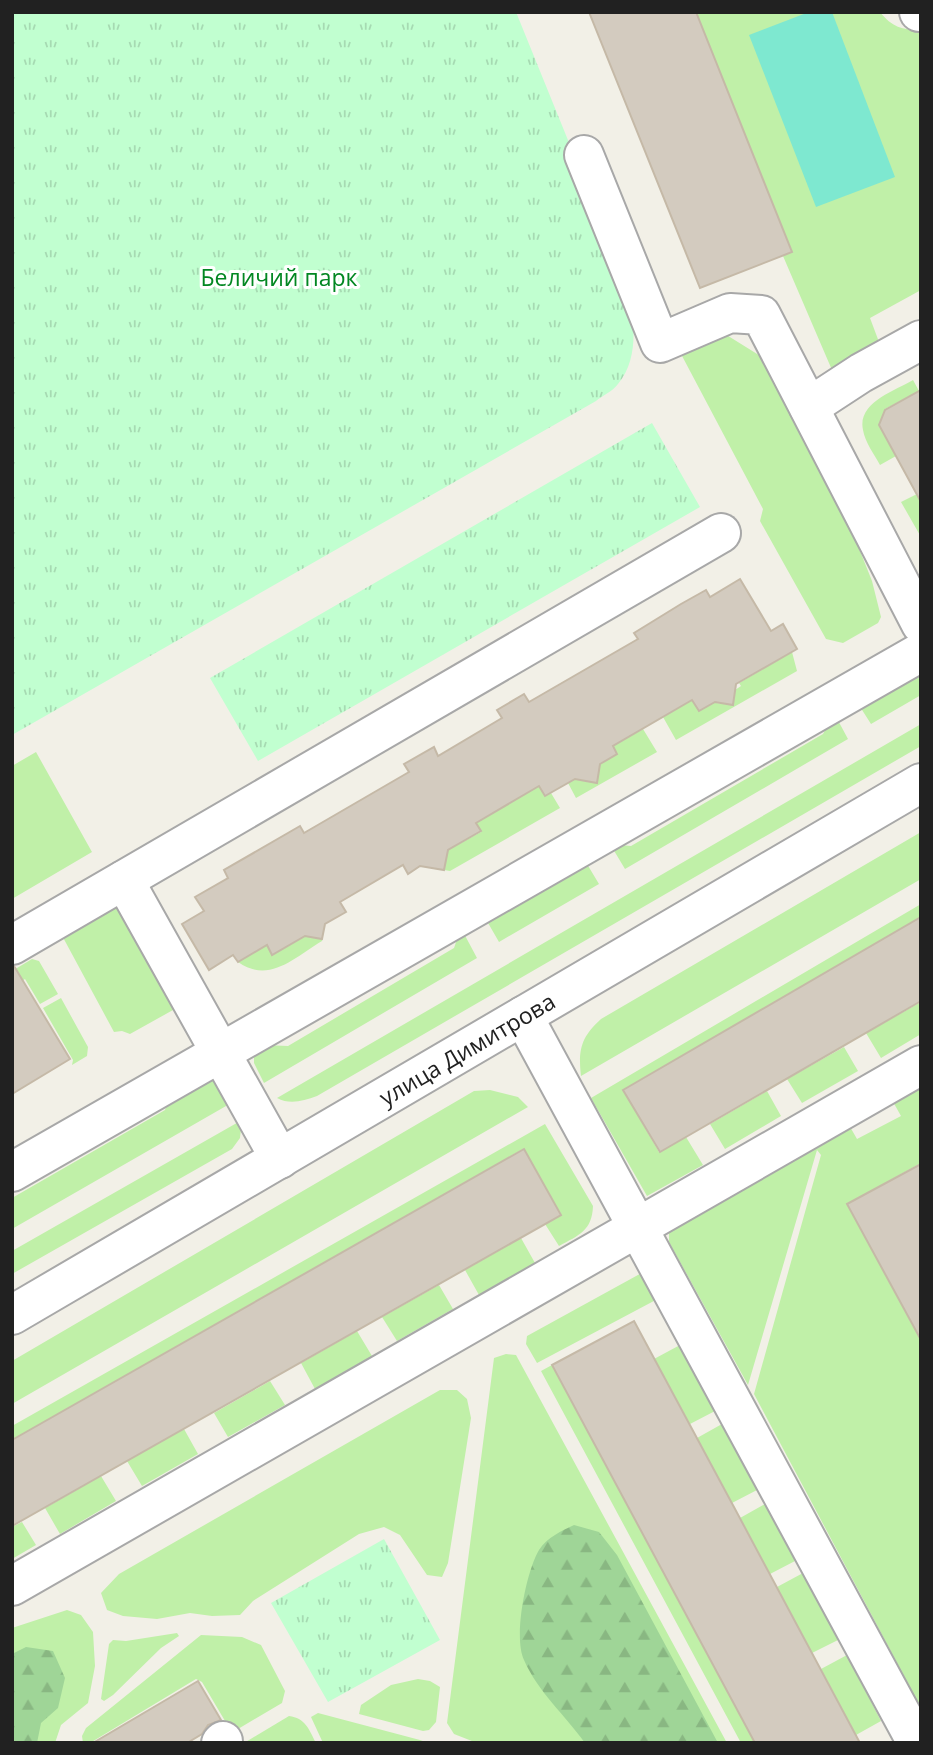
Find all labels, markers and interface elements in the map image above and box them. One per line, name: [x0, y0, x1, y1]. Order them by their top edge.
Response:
park label: Беличий парк: [201, 261, 358, 293]
street label: улица Димитрова: [373, 985, 561, 1113]

